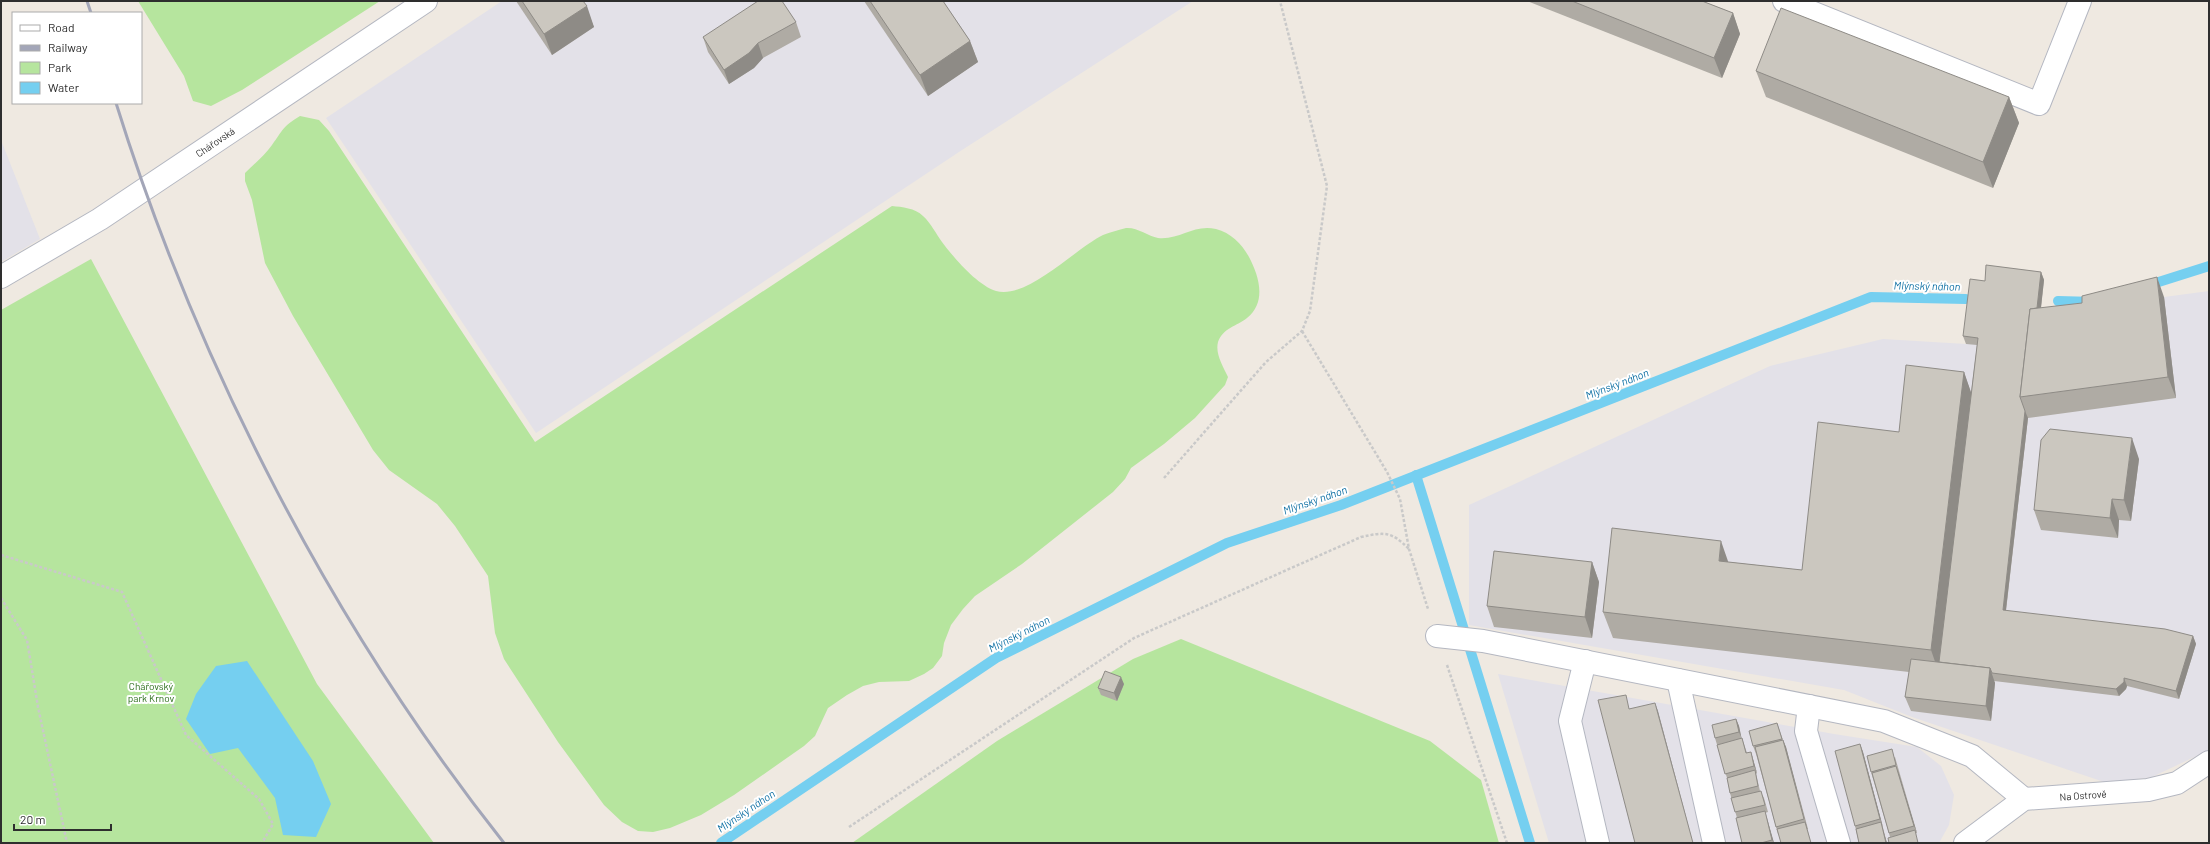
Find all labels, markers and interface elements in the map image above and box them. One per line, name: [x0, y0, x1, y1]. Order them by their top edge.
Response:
legend: [12, 12, 142, 104]
text: Road: [48, 20, 75, 34]
text: Railway: [48, 40, 88, 54]
text: Park: [48, 60, 72, 74]
text: Water: [48, 80, 80, 94]
street label: Chářovská: [193, 125, 237, 159]
water label: Mlýnský náhon: [1894, 278, 1961, 293]
water label: Mlýnský náhon: [1583, 365, 1651, 402]
water label: Mlýnský náhon: [1281, 482, 1349, 517]
water label: Mlýnský náhon: [986, 613, 1052, 654]
park label: Chářovský park Krnov: [128, 680, 174, 704]
water label: Mlýnský náhon: [714, 786, 777, 835]
street label: Na Ostrově: [2059, 787, 2107, 803]
scale bar: [14, 806, 111, 832]
text: 20 m: [20, 812, 46, 826]

